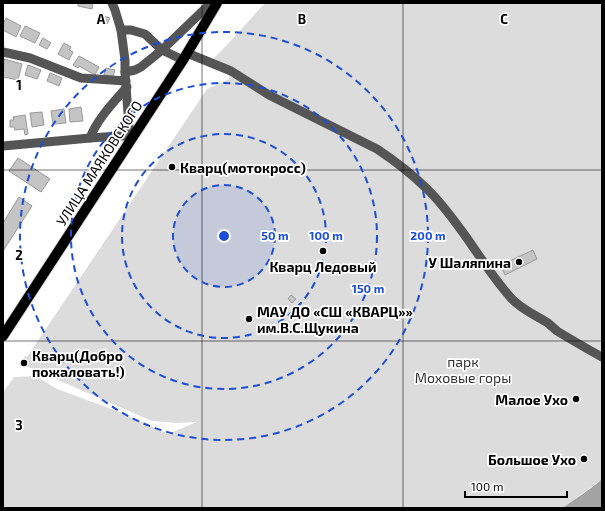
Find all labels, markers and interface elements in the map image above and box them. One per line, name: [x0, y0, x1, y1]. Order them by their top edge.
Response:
text: A: [97, 11, 106, 27]
text: B: [298, 11, 306, 27]
text: C: [500, 11, 508, 27]
text: 1: [16, 77, 22, 93]
street label: УЛИЦА МАЯКОВСКОГО: [52, 97, 146, 229]
place label: Кварц(мотокросс): [180, 159, 306, 176]
marker: Кварц(мотокросс): [167, 162, 177, 172]
text: 50 m: [261, 228, 289, 242]
text: 100 m: [309, 228, 343, 242]
text: 200 m: [410, 228, 446, 242]
centre of rings: [217, 229, 231, 243]
marker: Кварц Ледовый: [318, 246, 328, 256]
text: 2: [15, 247, 23, 263]
place label: У Шаляпина: [428, 254, 511, 271]
marker: У Шаляпина: [514, 257, 524, 267]
place label: Кварц Ледовый: [269, 258, 377, 275]
text: 150 m: [352, 281, 384, 295]
place label: МАУ ДО «СШ «КВАРЦ»» им.В.С.Щукина: [257, 303, 413, 336]
marker: МАУ ДО «СШ «КВАРЦ»» им.В.С.Щукина: [244, 314, 254, 324]
place label: Кварц(Добро пожаловать!): [32, 347, 125, 380]
park label: парк Моховые горы: [415, 353, 511, 386]
marker: Кварц(Добро пожаловать!): [19, 358, 29, 368]
place label: Малое Ухо: [495, 391, 568, 408]
marker: Малое Ухо: [571, 394, 581, 404]
text: 3: [15, 417, 23, 433]
place label: Большое Ухо: [488, 451, 576, 468]
marker: Большое Ухо: [579, 454, 589, 464]
scale bar: [465, 473, 567, 499]
text: 100 m: [471, 479, 503, 493]

